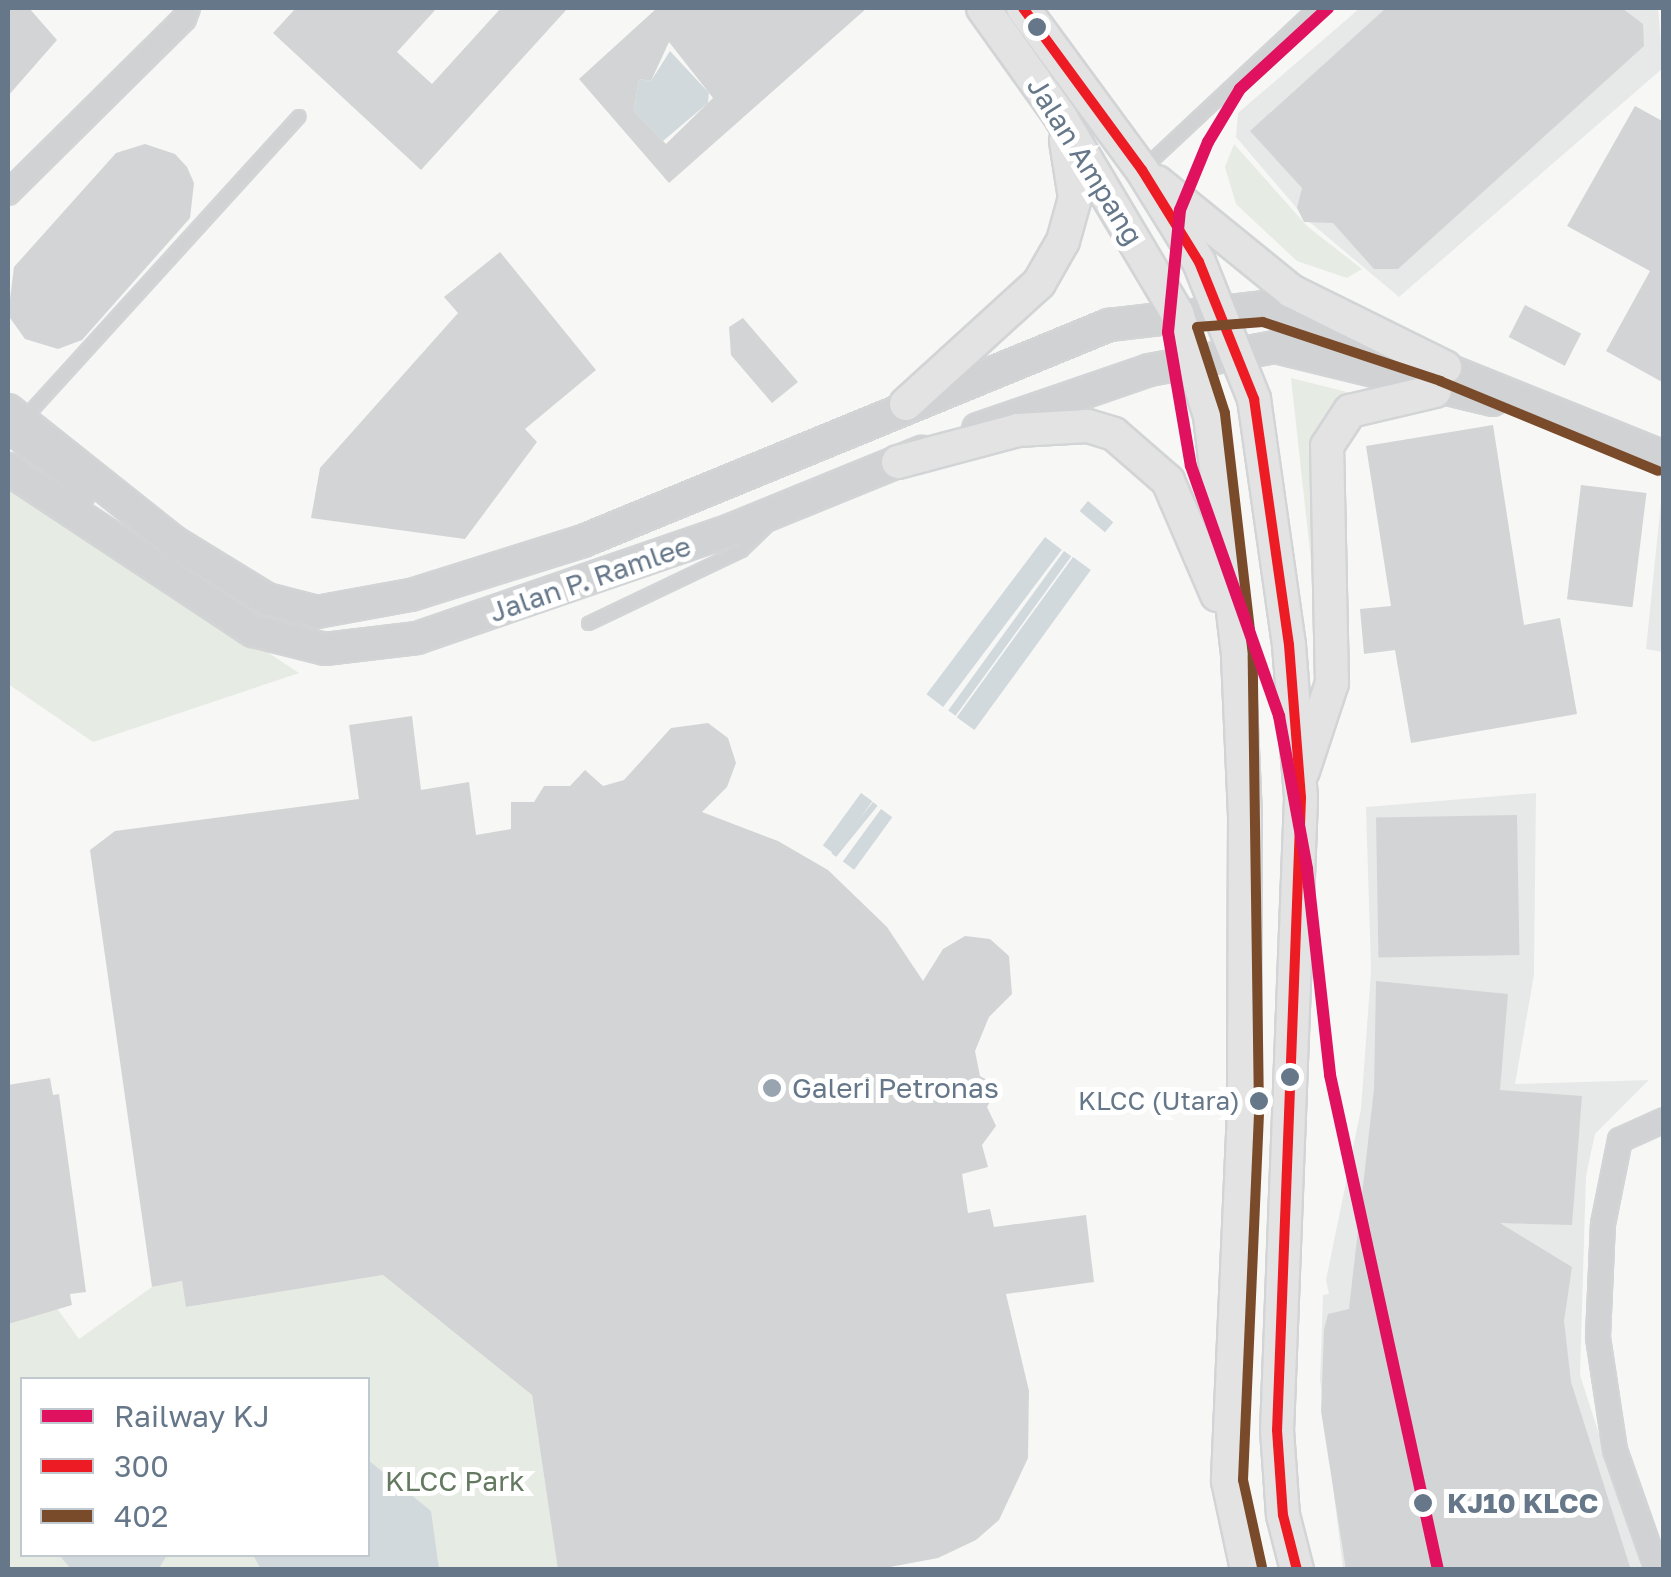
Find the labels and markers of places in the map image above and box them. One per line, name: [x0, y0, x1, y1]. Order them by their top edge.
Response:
unlabelled marker: [1027, 17, 1047, 37]
unlabelled marker: [1280, 1067, 1300, 1087]
place label: Galeri Petronas: [792, 1071, 999, 1105]
marker: Galeri Petronas: [761, 1077, 783, 1099]
place label: KLCC (Utara): [1078, 1085, 1240, 1117]
marker: KLCC (Utara): [1249, 1091, 1269, 1111]
place label: KJ10 KLCC: [1447, 1486, 1598, 1520]
marker: KJ10 KLCC: [1408, 1488, 1438, 1518]

